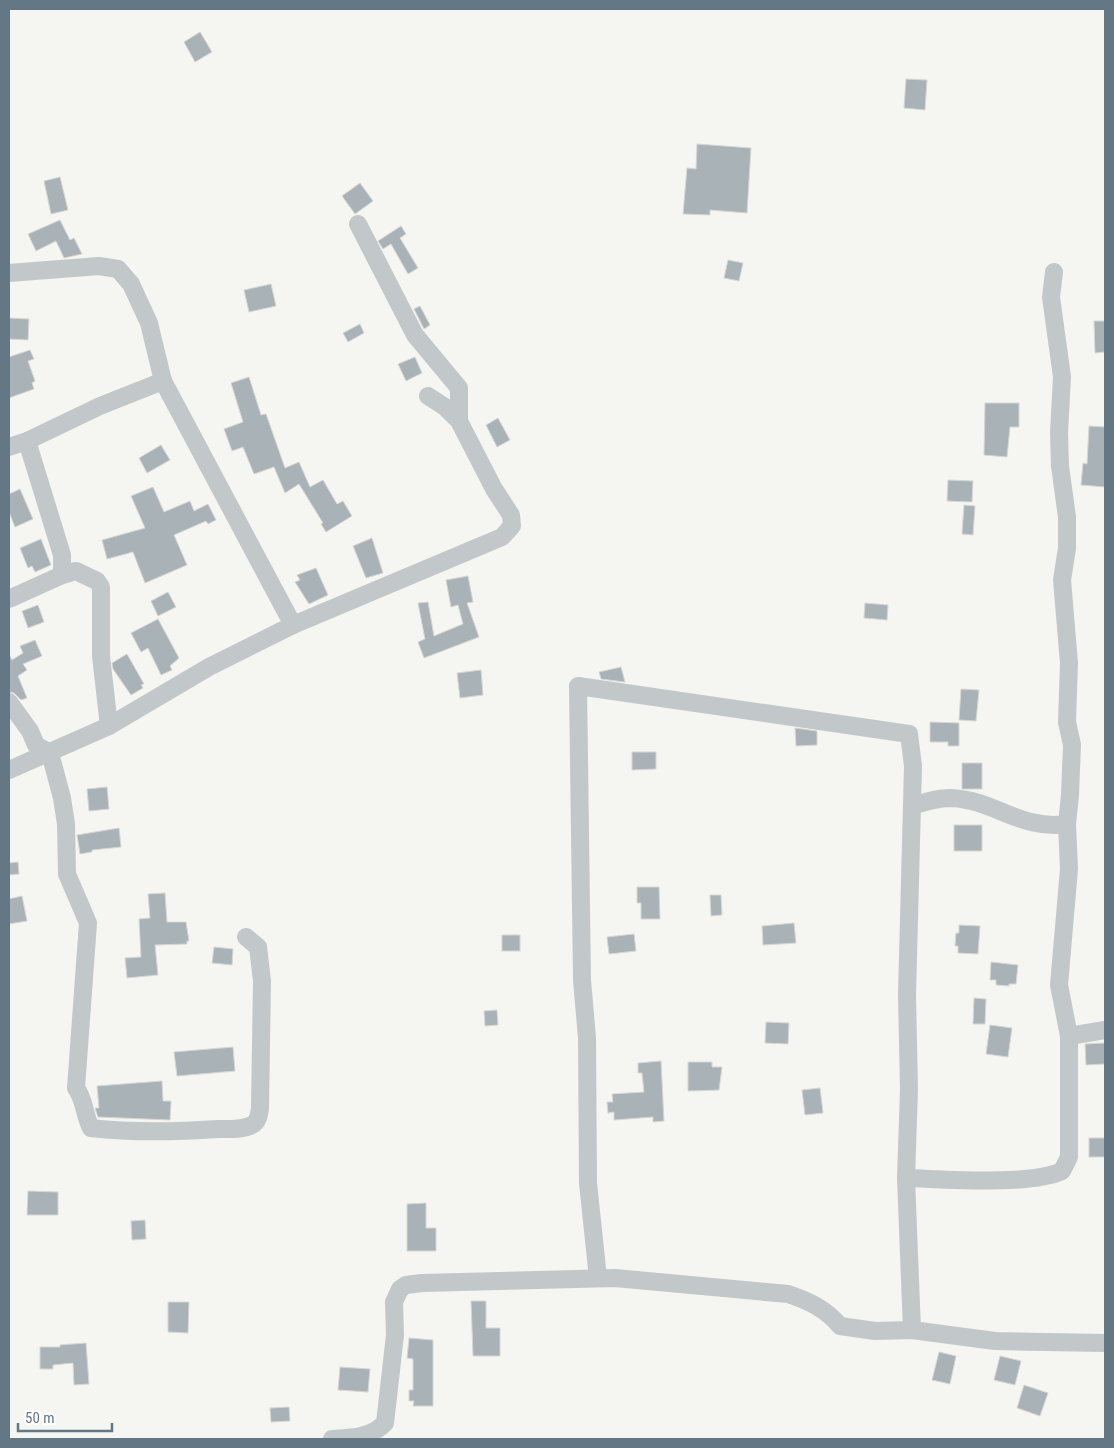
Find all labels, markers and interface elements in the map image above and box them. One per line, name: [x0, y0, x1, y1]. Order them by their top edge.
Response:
scale bar: [18, 1400, 111, 1432]
text: 50 m: [25, 1409, 55, 1427]

